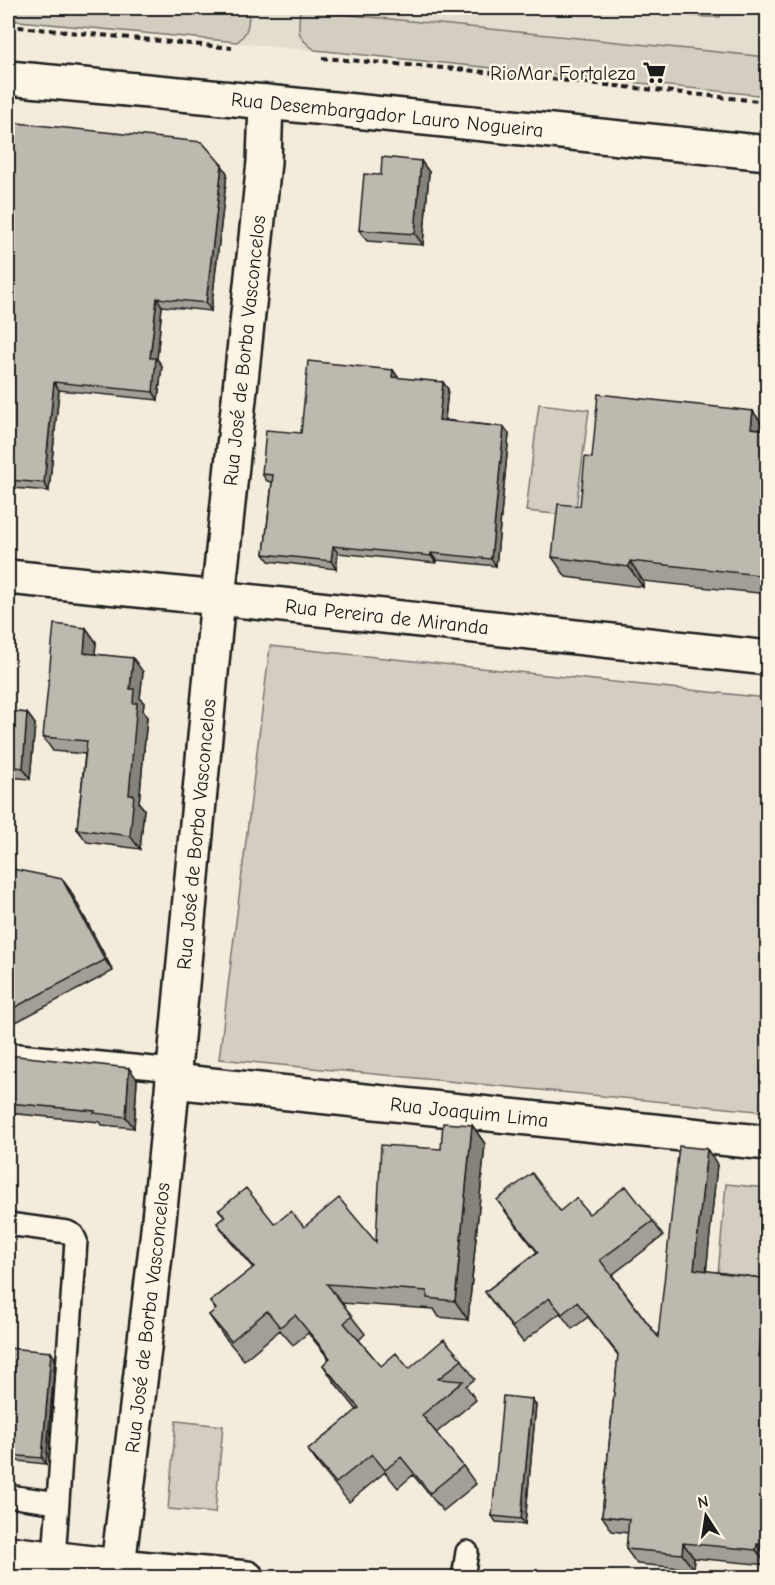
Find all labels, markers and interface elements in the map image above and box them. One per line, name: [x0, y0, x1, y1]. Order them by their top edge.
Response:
supermarket icon: RioMar Fortaleza: [641, 60, 667, 86]
place label: RioMar Fortaleza: [490, 62, 636, 85]
street label: Rua Desembargador Lauro Nogueira: [230, 87, 545, 142]
street label: Rua José de Borba Vasconcelos: [218, 214, 270, 487]
street label: Rua Pereira de Miranda: [284, 594, 490, 639]
street label: Rua José de Borba Vasconcelos: [172, 698, 220, 971]
street label: Rua Joaquim Lima: [389, 1092, 550, 1132]
street label: Rua José de Borba Vasconcelos: [120, 1181, 174, 1454]
north arrow: [676, 1486, 736, 1546]
text: N: [696, 1492, 710, 1512]

